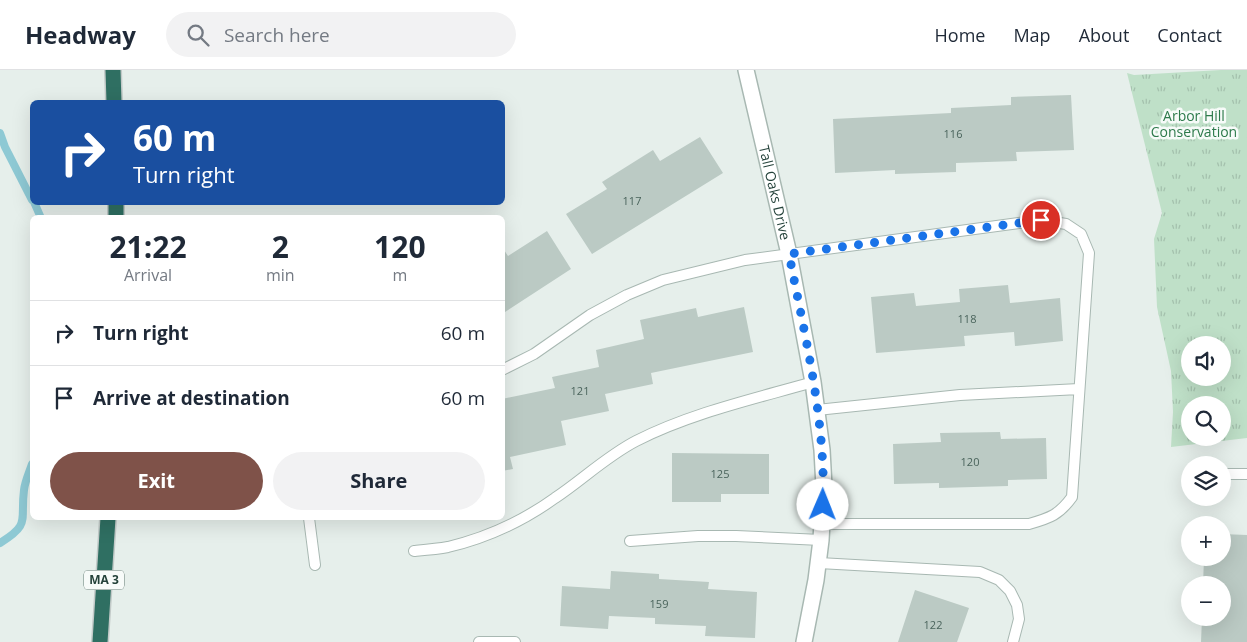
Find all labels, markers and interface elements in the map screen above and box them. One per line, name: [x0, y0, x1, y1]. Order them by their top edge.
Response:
search box: [166, 12, 516, 57]
text: Headway: [25, 18, 136, 51]
icon: search: [184, 21, 212, 49]
text: Search here: [224, 22, 330, 48]
text: Home: [935, 23, 985, 47]
text: Map: [1013, 23, 1051, 47]
text: About: [1079, 23, 1129, 47]
text: Contact: [1157, 23, 1222, 47]
park label: Arbor Hill Conservation: [1151, 106, 1237, 141]
text: 60 m: [133, 114, 216, 161]
icon: right: [50, 120, 115, 185]
house number: 116: [944, 126, 962, 141]
street label: Tall Oaks Drive: [755, 143, 795, 242]
text: Turn right: [133, 159, 235, 189]
house number: 117: [623, 193, 641, 208]
pin: [1020, 199, 1062, 241]
icon: arrive: [1027, 206, 1055, 234]
text: 21:22: [109, 226, 187, 267]
text: 2: [272, 226, 289, 267]
text: 120: [374, 226, 426, 267]
text: Arrival: [124, 264, 172, 286]
text: min: [266, 264, 295, 286]
text: m: [392, 264, 407, 286]
house number: 118: [958, 311, 976, 326]
icon: right: [50, 319, 78, 347]
text: Turn right: [93, 320, 188, 346]
text: 60 m: [441, 320, 485, 346]
map controls: [1181, 336, 1231, 626]
button: sound: [1181, 336, 1231, 386]
house number: 121: [571, 383, 589, 398]
icon: arrive: [50, 384, 78, 412]
text: Arrive at destination: [93, 385, 290, 411]
text: 60 m: [441, 385, 485, 411]
button: search: [1181, 396, 1231, 446]
button: Exit: [50, 452, 263, 510]
button: Share: [273, 452, 485, 510]
house number: 120: [961, 454, 979, 469]
button: layers: [1181, 456, 1231, 506]
house number: 125: [711, 466, 729, 481]
position arrow: [796, 478, 848, 530]
button: +: [1181, 516, 1231, 566]
road number: MA 3: [84, 570, 124, 590]
button: −: [1181, 576, 1231, 626]
house number: 159: [650, 596, 668, 611]
house number: 122: [924, 617, 942, 632]

